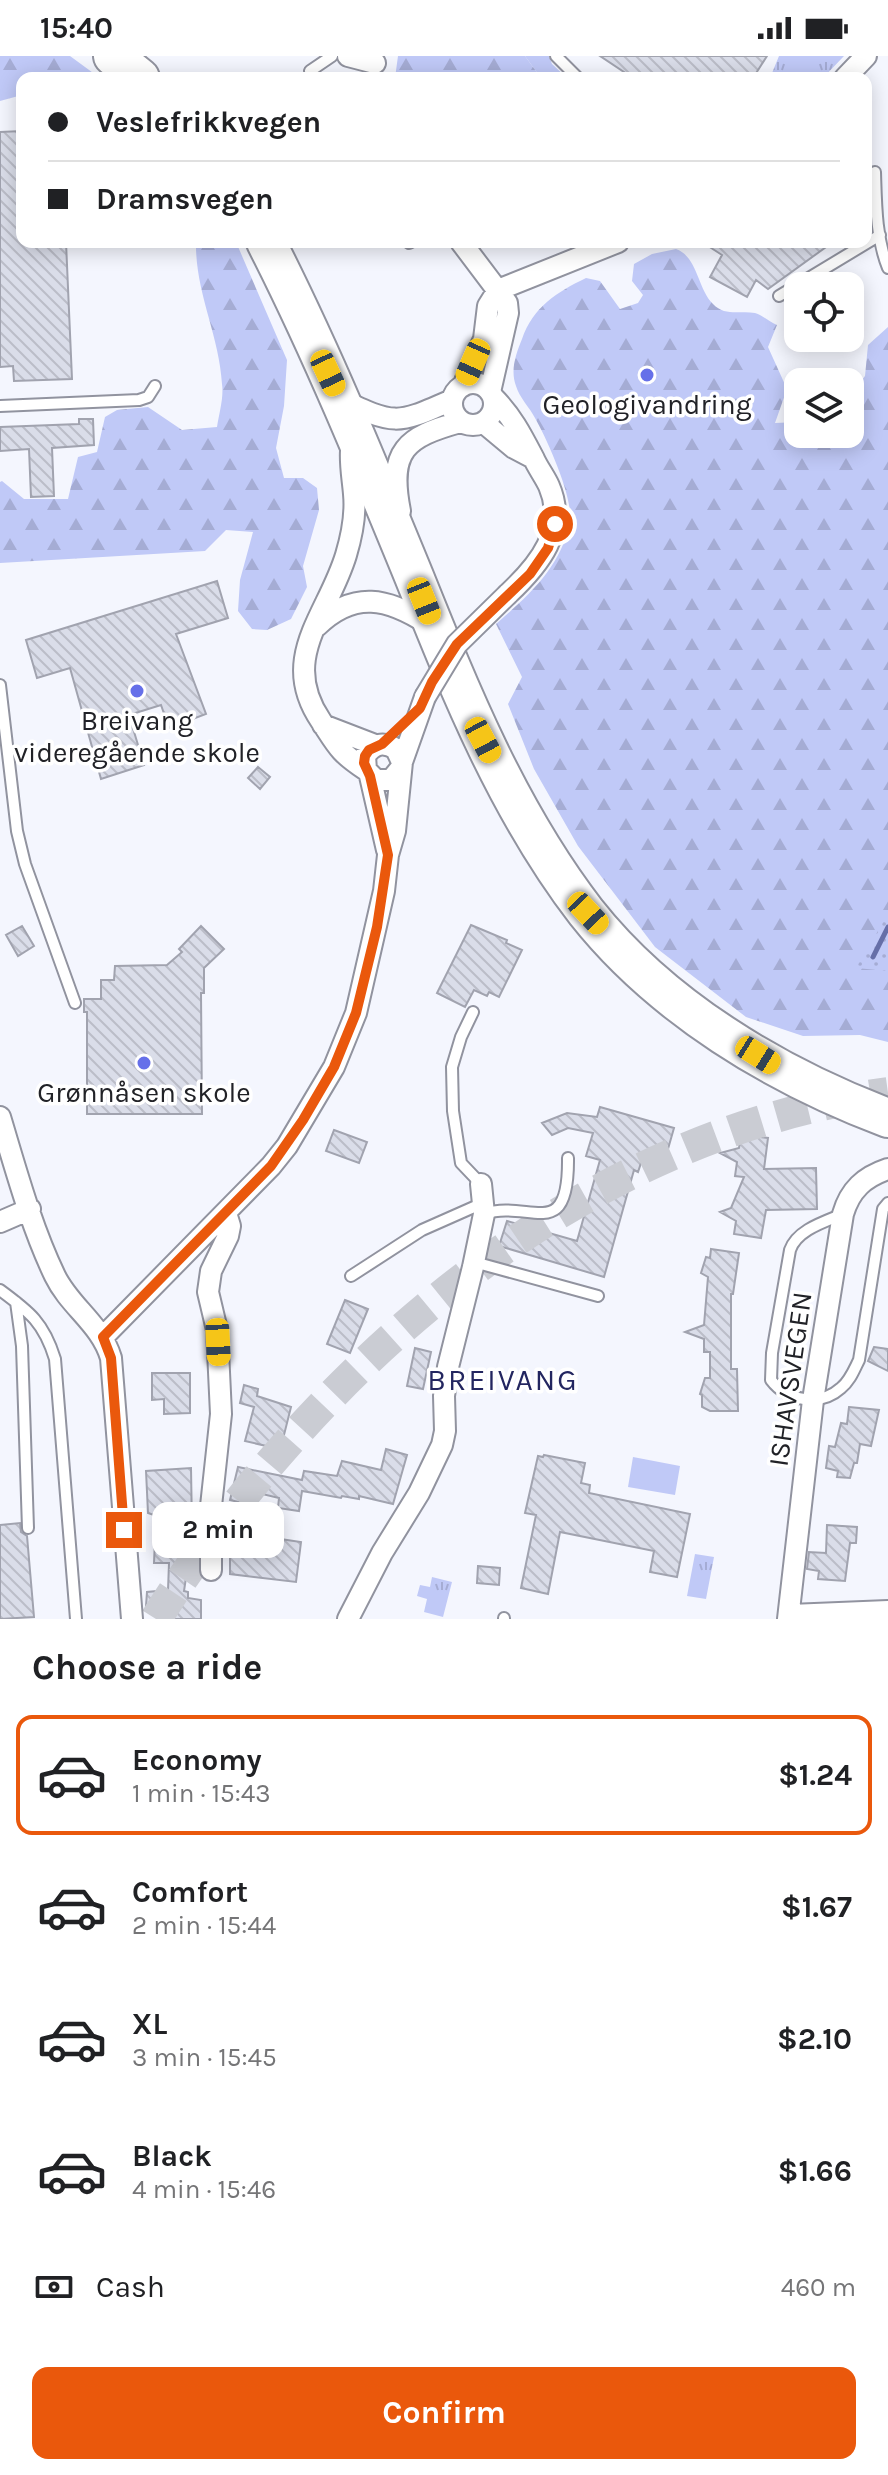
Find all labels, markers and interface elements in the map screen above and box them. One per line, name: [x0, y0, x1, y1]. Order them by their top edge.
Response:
text: 15:40: [40, 10, 113, 46]
text: Veslefrikkvegen: [96, 104, 321, 140]
text: Dramsvegen: [96, 181, 274, 217]
map controls: [784, 272, 864, 448]
button: locate: [784, 272, 864, 352]
car: [452, 335, 494, 389]
car: [307, 346, 349, 400]
marker: Geologivandring: [638, 366, 656, 384]
button: layers: [784, 368, 864, 448]
place label: Geologivandring: [542, 388, 752, 421]
route start: [537, 506, 573, 542]
car: [404, 574, 444, 628]
marker: Breivang videregående skole: [128, 682, 146, 700]
place label: Breivang videregående skole: [14, 704, 260, 769]
car: [461, 713, 505, 767]
car: [563, 887, 613, 939]
car: [731, 1032, 785, 1078]
marker: Grønnåsen skole: [135, 1054, 153, 1072]
place label: Grønnåsen skole: [37, 1076, 251, 1109]
street label: ISHAVSVEGEN: [761, 1290, 819, 1468]
car: [205, 1317, 231, 1367]
district label: BREIVANG: [427, 1362, 579, 1398]
callout: 2 min: [152, 1502, 284, 1558]
route end: [106, 1512, 142, 1548]
text: 2 min: [182, 1514, 254, 1545]
text: Choose a ride: [32, 1646, 262, 1688]
icon: car: [36, 1739, 108, 1811]
text: Economy: [132, 1742, 262, 1778]
text: $1.24: [778, 1757, 852, 1793]
text: 1 min · 15:43: [132, 1778, 271, 1809]
icon: car: [36, 1871, 108, 1943]
text: Comfort: [132, 1874, 248, 1910]
text: $1.67: [781, 1889, 852, 1925]
text: 2 min · 15:44: [132, 1910, 276, 1941]
icon: car: [36, 2003, 108, 2075]
text: XL: [132, 2006, 167, 2042]
text: $2.10: [777, 2021, 852, 2057]
text: 3 min · 15:45: [132, 2042, 277, 2073]
icon: car: [36, 2135, 108, 2207]
text: Black: [132, 2138, 212, 2174]
text: $1.66: [778, 2153, 852, 2189]
text: 4 min · 15:46: [132, 2174, 276, 2205]
icon: cash: [32, 2265, 76, 2309]
text: Cash: [96, 2269, 165, 2305]
text: 460 m: [781, 2272, 856, 2303]
button: Confirm: [32, 2367, 856, 2459]

